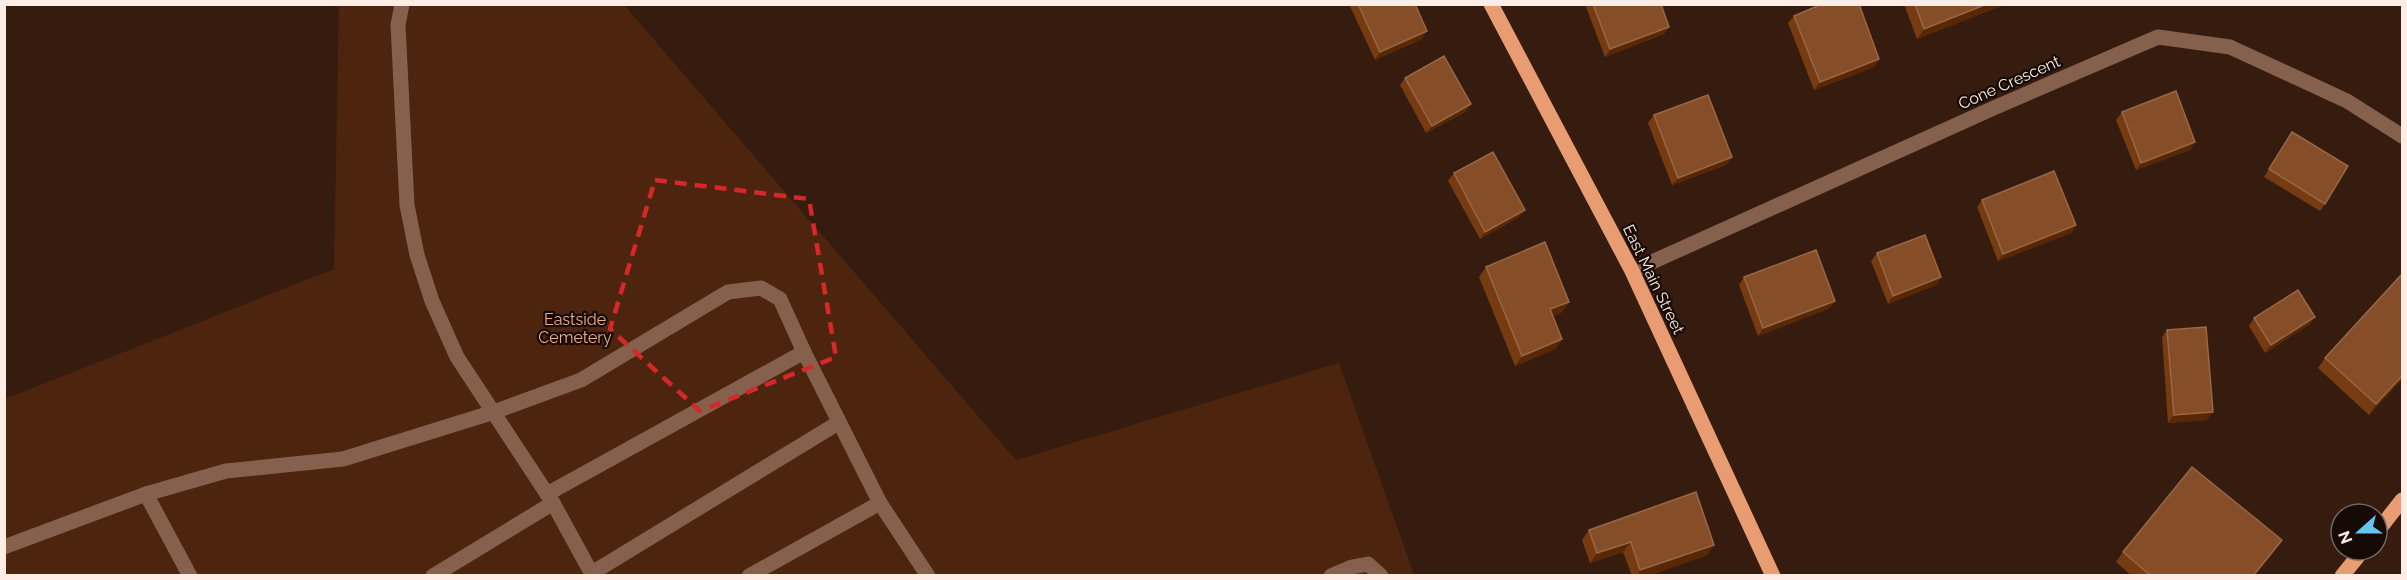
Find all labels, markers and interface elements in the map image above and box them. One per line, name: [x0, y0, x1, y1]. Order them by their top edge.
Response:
street label: Cone Crescent: [1955, 51, 2064, 113]
street label: East Main Street: [1619, 221, 1689, 338]
park label: Eastside Cemetery: [538, 310, 612, 347]
north arrow: [2329, 502, 2389, 562]
text: N: [2334, 528, 2357, 546]

